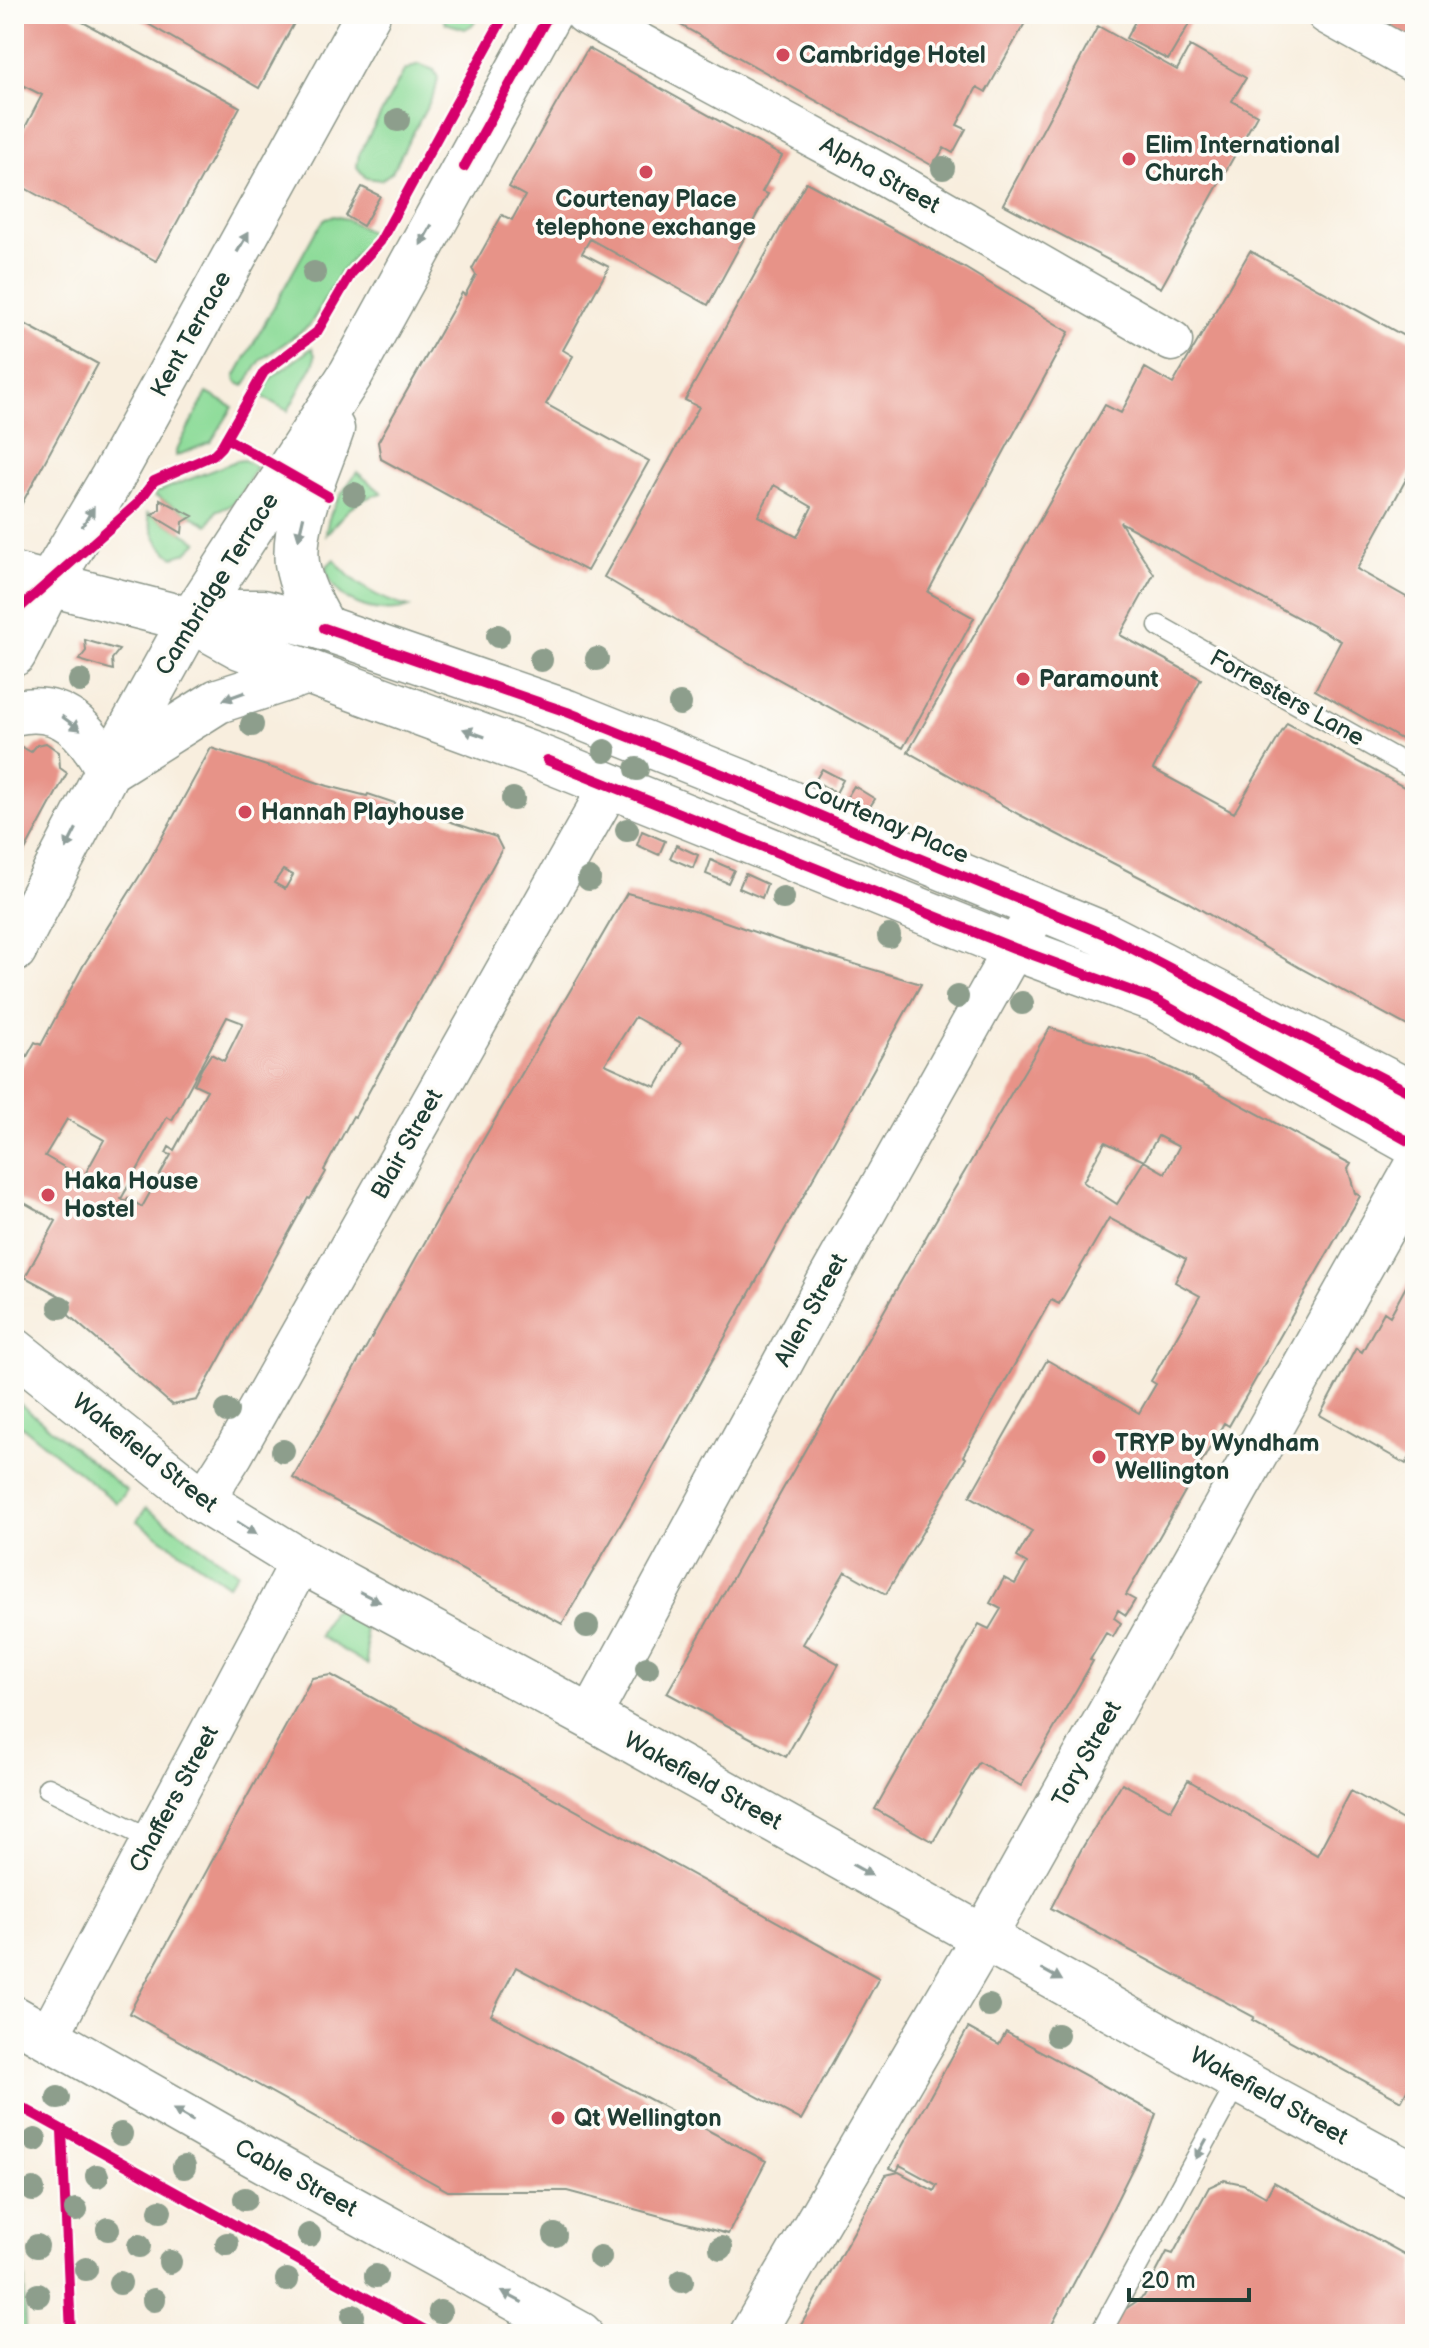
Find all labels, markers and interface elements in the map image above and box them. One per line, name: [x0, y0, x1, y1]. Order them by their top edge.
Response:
place label: Cambridge Hotel: [799, 41, 986, 70]
marker: Cambridge Hotel: [774, 46, 792, 64]
street label: Alpha Street: [815, 130, 946, 220]
place label: Elim International Church: [1145, 131, 1340, 188]
marker: Elim International Church: [1120, 150, 1138, 168]
marker: Courtenay Place telephone exchange: [637, 163, 655, 181]
place label: Courtenay Place telephone exchange: [535, 185, 756, 242]
one-way arrow: [419, 224, 433, 246]
one-way arrow: [236, 231, 250, 253]
street label: Kent Terrace: [144, 266, 238, 402]
street label: Cambridge Terrace: [149, 487, 285, 681]
one-way arrow: [81, 506, 95, 529]
one-way arrow: [294, 516, 307, 541]
street label: Forresters Lane: [1205, 643, 1369, 753]
place label: Paramount: [1039, 665, 1159, 694]
marker: Paramount: [1014, 670, 1032, 688]
one-way arrow: [222, 690, 246, 702]
one-way arrow: [60, 715, 82, 731]
one-way arrow: [461, 726, 485, 739]
street label: Courtenay Place: [799, 774, 973, 870]
place label: Hannah Playhouse: [261, 798, 465, 827]
marker: Hannah Playhouse: [236, 803, 254, 821]
one-way arrow: [65, 828, 78, 851]
street label: Blair Street: [365, 1083, 449, 1204]
place label: Haka House Hostel: [64, 1167, 199, 1224]
marker: Haka House Hostel: [39, 1186, 57, 1204]
street label: Allen Street: [768, 1248, 854, 1372]
street label: Wakefield Street: [67, 1387, 224, 1519]
place label: TRYP by Wyndham Wellington: [1115, 1429, 1319, 1486]
marker: TRYP by Wyndham Wellington: [1090, 1448, 1108, 1466]
one-way arrow: [235, 1520, 258, 1535]
one-way arrow: [359, 1590, 382, 1604]
street label: Tory Street: [1046, 1695, 1128, 1812]
street label: Chaffers Street: [123, 1720, 225, 1878]
street label: Wakefield Street: [619, 1726, 788, 1837]
one-way arrow: [850, 1863, 873, 1876]
one-way arrow: [1041, 1969, 1064, 1982]
street label: Wakefield Street: [1185, 2041, 1354, 2152]
place label: Qt Wellington: [574, 2104, 722, 2133]
one-way arrow: [172, 2108, 194, 2122]
marker: Qt Wellington: [549, 2109, 567, 2127]
street label: Cable Street: [230, 2132, 363, 2224]
one-way arrow: [1195, 2137, 1208, 2160]
scale bar: [1129, 2252, 1249, 2302]
text: 20 m: [1141, 2266, 1196, 2295]
one-way arrow: [500, 2290, 523, 2303]

